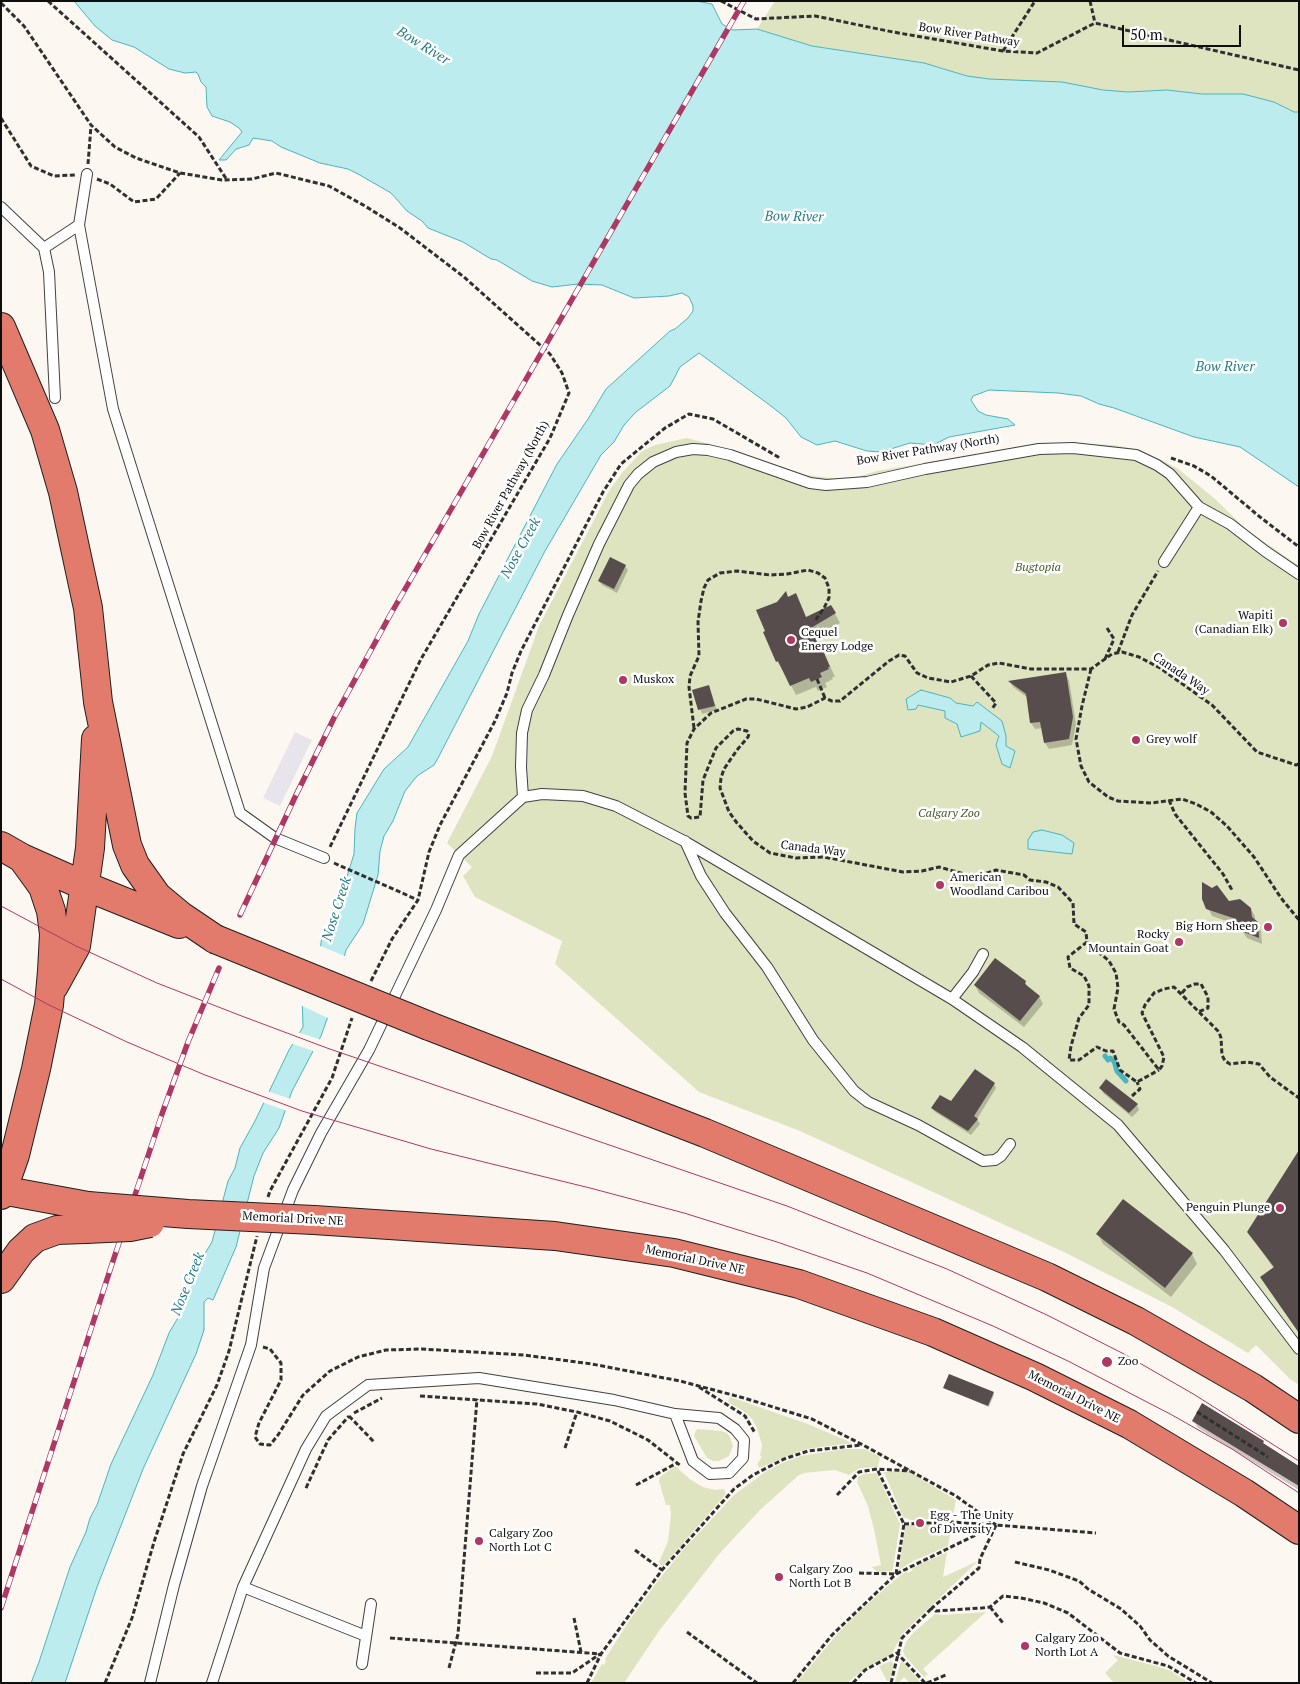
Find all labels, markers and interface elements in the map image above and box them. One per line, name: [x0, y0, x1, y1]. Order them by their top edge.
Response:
scale bar: [1125, 15, 1244, 47]
street label: Bow River Pathway: [918, 20, 1020, 50]
water label: Bow River: [393, 23, 453, 69]
text: 50 m: [1130, 24, 1163, 44]
water label: Bow River: [764, 208, 824, 226]
water label: Bow River: [1195, 359, 1255, 375]
street label: Bow River Pathway (North): [470, 418, 552, 552]
street label: Bow River Pathway (North): [856, 432, 1000, 468]
water label: Nose Creek: [498, 515, 544, 581]
park label: Bugtopia: [1015, 561, 1061, 575]
place label: Wapiti (Canadian Elk): [1195, 609, 1273, 637]
marker: Wapiti (Canadian Elk): [1277, 617, 1289, 629]
place label: Cequel Energy Lodge: [801, 626, 873, 654]
marker: Cequel Energy Lodge: [785, 634, 797, 646]
street label: Canada Way: [1150, 650, 1212, 698]
place label: Muskox: [633, 673, 674, 687]
marker: Muskox: [617, 674, 629, 686]
place label: Grey wolf: [1146, 733, 1197, 747]
marker: Grey wolf: [1130, 734, 1142, 746]
park label: Calgary Zoo: [918, 807, 980, 821]
street label: Canada Way: [780, 838, 846, 860]
place label: American Woodland Caribou: [950, 871, 1049, 899]
water label: Nose Creek: [319, 875, 355, 943]
marker: American Woodland Caribou: [934, 879, 946, 891]
place label: Big Horn Sheep: [1175, 920, 1258, 934]
marker: Big Horn Sheep: [1262, 921, 1274, 933]
place label: Rocky Mountain Goat: [1088, 928, 1169, 956]
marker: Rocky Mountain Goat: [1173, 936, 1185, 948]
place label: Penguin Plunge: [1186, 1201, 1270, 1215]
marker: Penguin Plunge: [1274, 1202, 1286, 1214]
street label: Memorial Drive NE: [242, 1209, 344, 1229]
street label: Memorial Drive NE: [644, 1242, 746, 1278]
water label: Nose Creek: [168, 1250, 208, 1318]
marker: Zoo: [1100, 1355, 1114, 1369]
place label: Zoo: [1118, 1355, 1138, 1369]
street label: Memorial Drive NE: [1025, 1368, 1123, 1426]
place label: Egg - The Unity of Diversity: [930, 1509, 1013, 1537]
marker: Egg - The Unity of Diversity: [914, 1517, 926, 1529]
place label: Calgary Zoo North Lot C: [489, 1527, 553, 1555]
marker: Calgary Zoo North Lot C: [473, 1535, 485, 1547]
place label: Calgary Zoo North Lot B: [789, 1563, 853, 1591]
marker: Calgary Zoo North Lot B: [773, 1571, 785, 1583]
place label: Calgary Zoo North Lot A: [1035, 1632, 1099, 1660]
marker: Calgary Zoo North Lot A: [1019, 1640, 1031, 1652]

